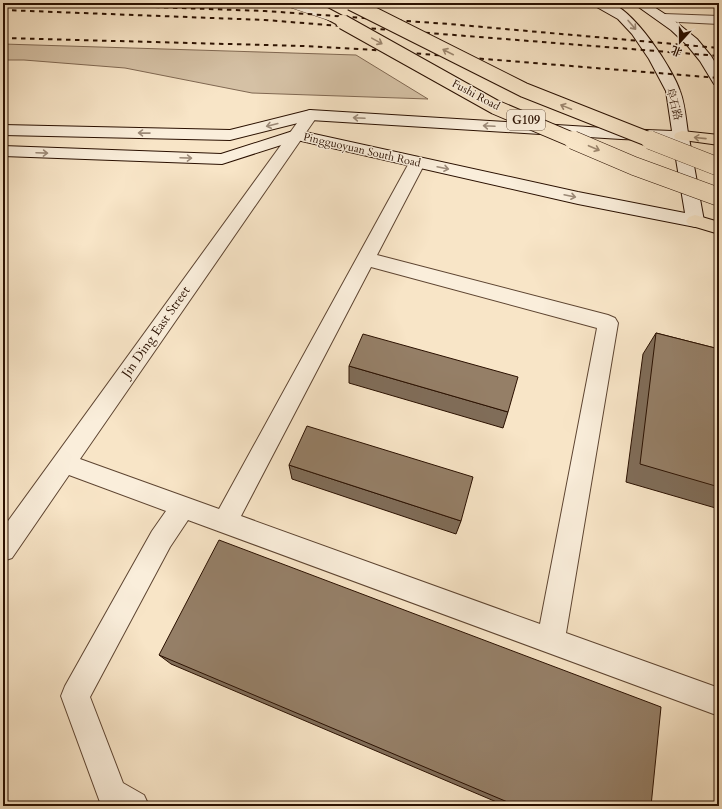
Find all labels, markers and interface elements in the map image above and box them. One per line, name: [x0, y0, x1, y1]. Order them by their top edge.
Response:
one-way arrow: [627, 20, 636, 30]
north arrow: [660, 22, 700, 62]
one-way arrow: [371, 37, 383, 45]
text: 北: [669, 42, 684, 60]
one-way arrow: [442, 48, 454, 55]
street label: Fushi Road: [449, 76, 503, 114]
street label: 阜石路: [662, 86, 686, 122]
one-way arrow: [560, 102, 572, 110]
road number: G109: [507, 110, 545, 130]
one-way arrow: [353, 115, 366, 122]
one-way arrow: [266, 121, 279, 129]
one-way arrow: [483, 123, 496, 130]
one-way arrow: [138, 129, 151, 137]
street label: Pingguoyuan South Road: [302, 129, 422, 171]
one-way arrow: [694, 135, 707, 142]
one-way arrow: [587, 145, 599, 153]
one-way arrow: [35, 149, 48, 157]
one-way arrow: [179, 154, 192, 161]
one-way arrow: [436, 165, 449, 173]
one-way arrow: [563, 192, 576, 200]
street label: Jin Ding East Street: [116, 283, 194, 383]

